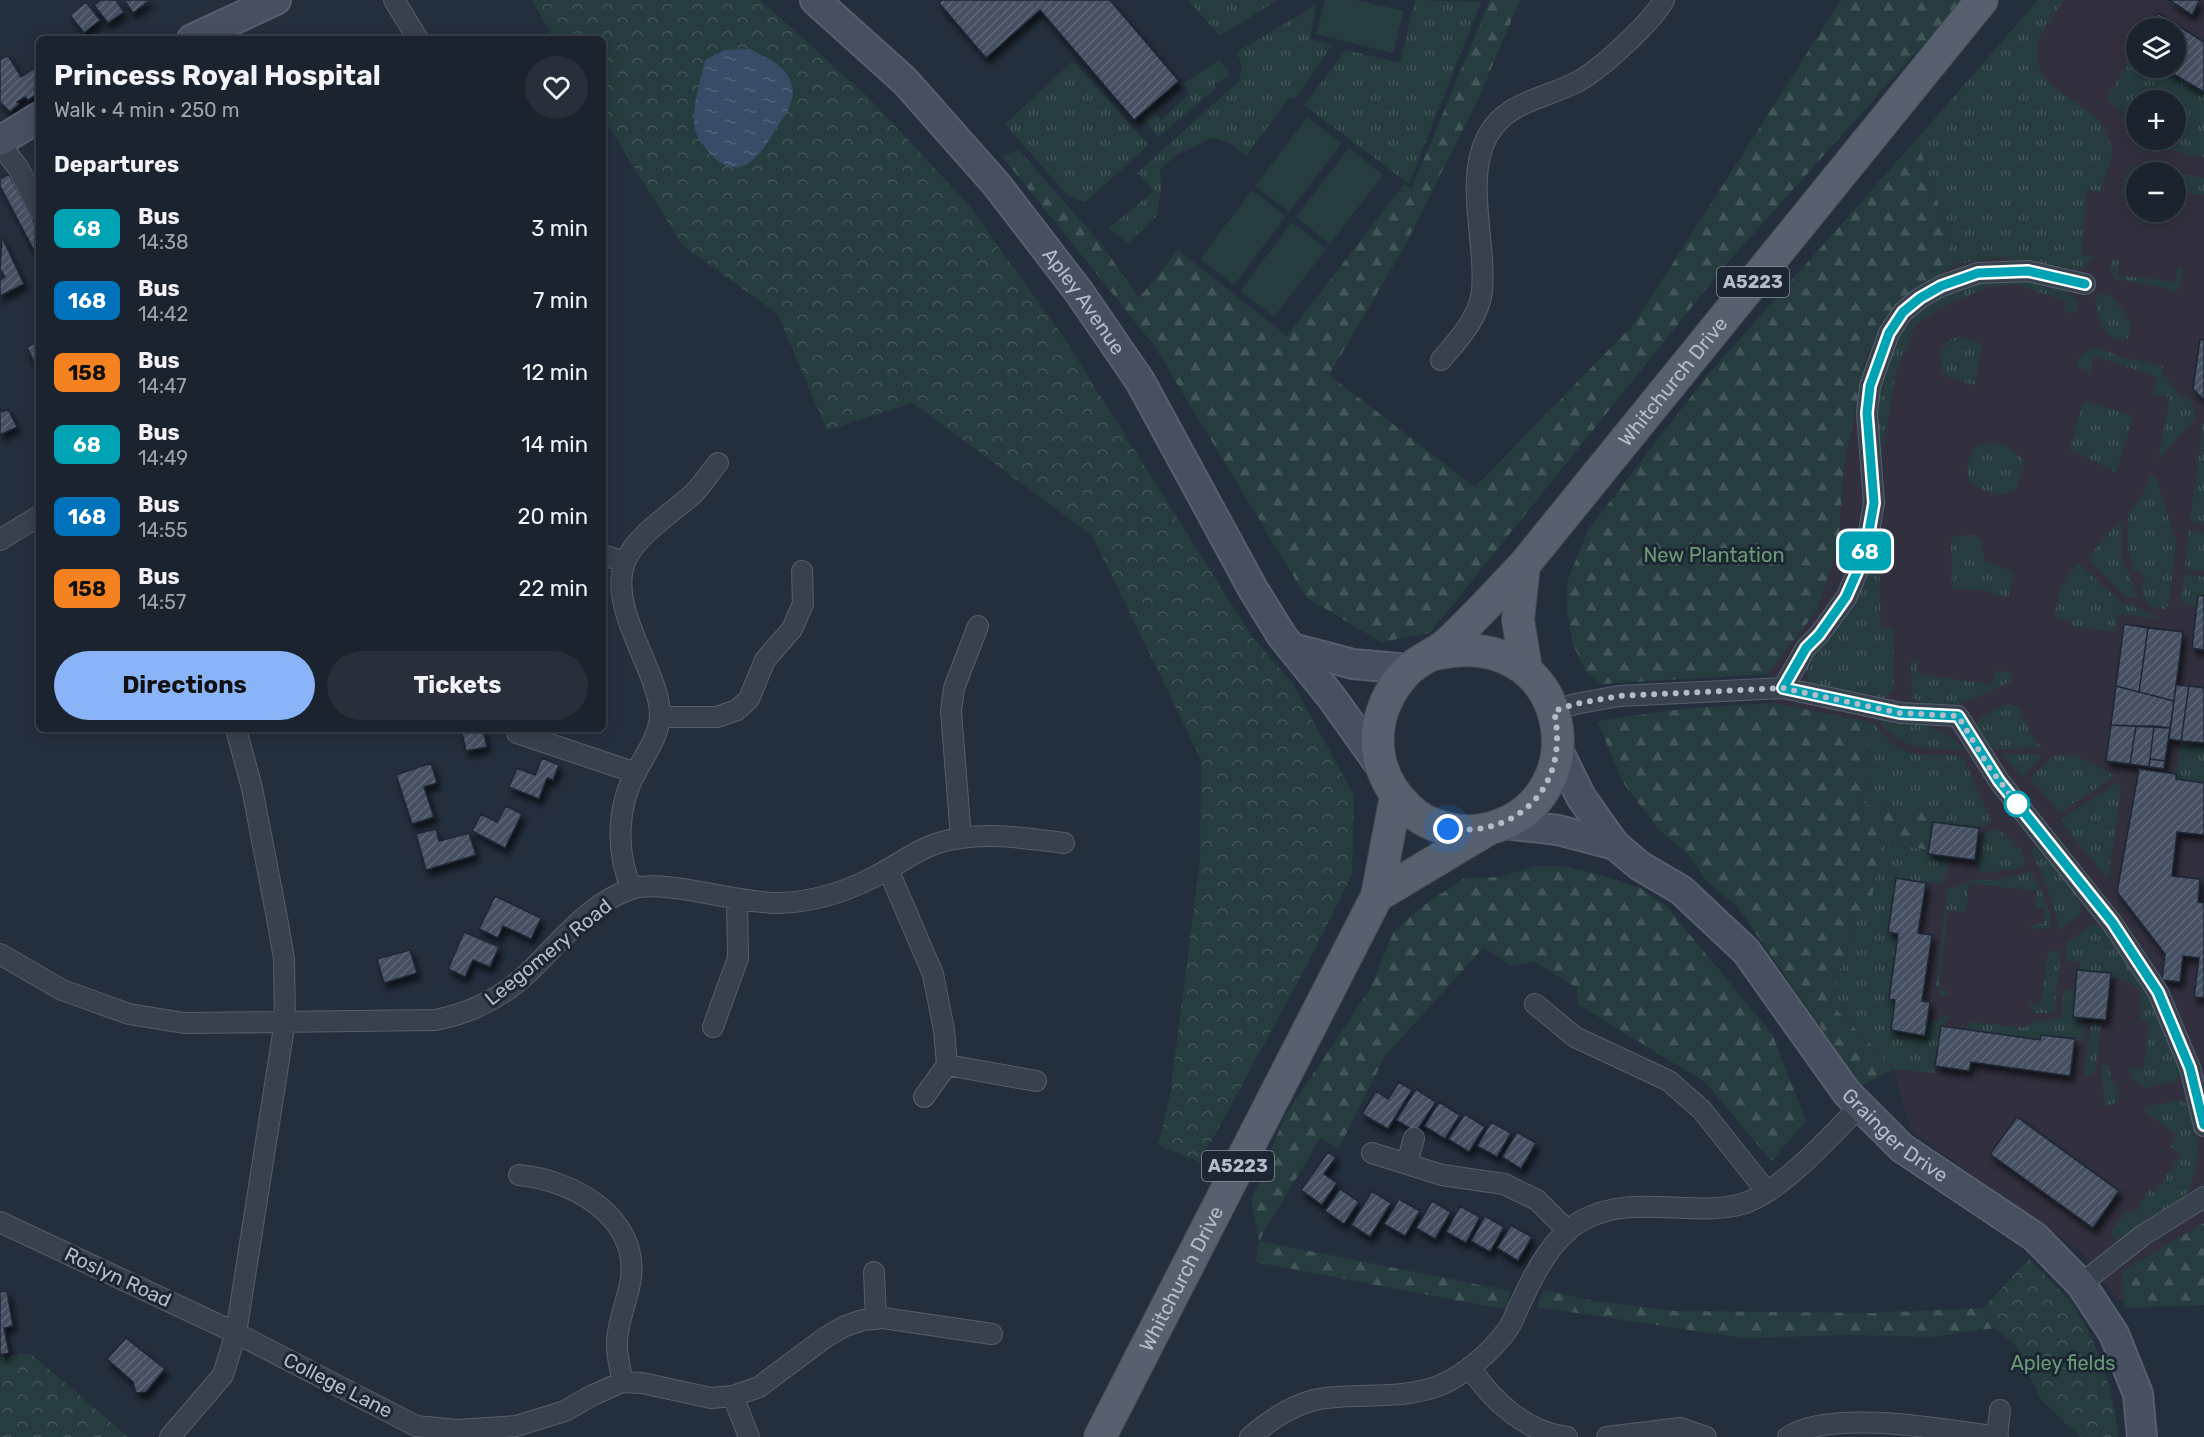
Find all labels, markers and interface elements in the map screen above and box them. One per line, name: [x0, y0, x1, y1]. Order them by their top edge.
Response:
map controls: [2126, 18, 2186, 222]
button: layers: [2126, 18, 2186, 78]
button: heart: [525, 56, 588, 119]
text: Princess Royal Hospital: [54, 59, 381, 92]
button: +: [2126, 90, 2186, 150]
text: Walk · 4 min · 250 m: [54, 98, 239, 122]
text: Departures: [54, 151, 179, 178]
button: −: [2126, 162, 2186, 222]
text: Bus: [138, 203, 180, 230]
text: 3 min: [531, 215, 588, 242]
text: 68: [73, 216, 101, 241]
text: 14:38: [138, 230, 189, 254]
street label: Apley Avenue: [1037, 243, 1130, 359]
road number: A5223: [1717, 267, 1789, 297]
text: Bus: [138, 275, 180, 302]
text: 7 min: [533, 287, 588, 314]
text: 168: [68, 288, 106, 313]
text: 14:42: [138, 302, 188, 326]
street label: Whitchurch Drive: [1613, 312, 1732, 451]
text: Bus: [138, 347, 180, 374]
text: 12 min: [522, 359, 588, 386]
text: 158: [68, 360, 106, 385]
text: 14:47: [138, 374, 186, 398]
text: Bus: [138, 419, 180, 446]
text: 14 min: [521, 431, 588, 458]
text: 68: [73, 432, 101, 457]
text: 14:49: [138, 446, 188, 470]
text: Bus: [138, 491, 180, 518]
text: 20 min: [518, 503, 588, 530]
text: 168: [68, 504, 106, 529]
text: 14:55: [138, 518, 188, 542]
line badge: 68: [1838, 532, 1892, 570]
text: 68: [1851, 539, 1879, 564]
park label: New Plantation: [1643, 543, 1785, 567]
text: Bus: [138, 563, 180, 590]
text: 22 min: [519, 575, 588, 602]
text: 158: [68, 576, 106, 601]
text: 14:57: [138, 590, 186, 614]
button: Directions: [54, 651, 315, 720]
button: Tickets: [327, 651, 588, 720]
unlabelled marker: [2004, 791, 2030, 817]
your location: [1433, 814, 1463, 844]
street label: Leegomery Road: [480, 894, 616, 1010]
street label: Grainger Drive: [1837, 1083, 1953, 1187]
road number: A5223: [1202, 1151, 1274, 1181]
street label: Whitchurch Drive: [1134, 1202, 1228, 1355]
street label: Roslyn Road: [61, 1242, 175, 1312]
street label: College Lane: [279, 1347, 397, 1423]
park label: Apley fields: [2010, 1351, 2116, 1375]

